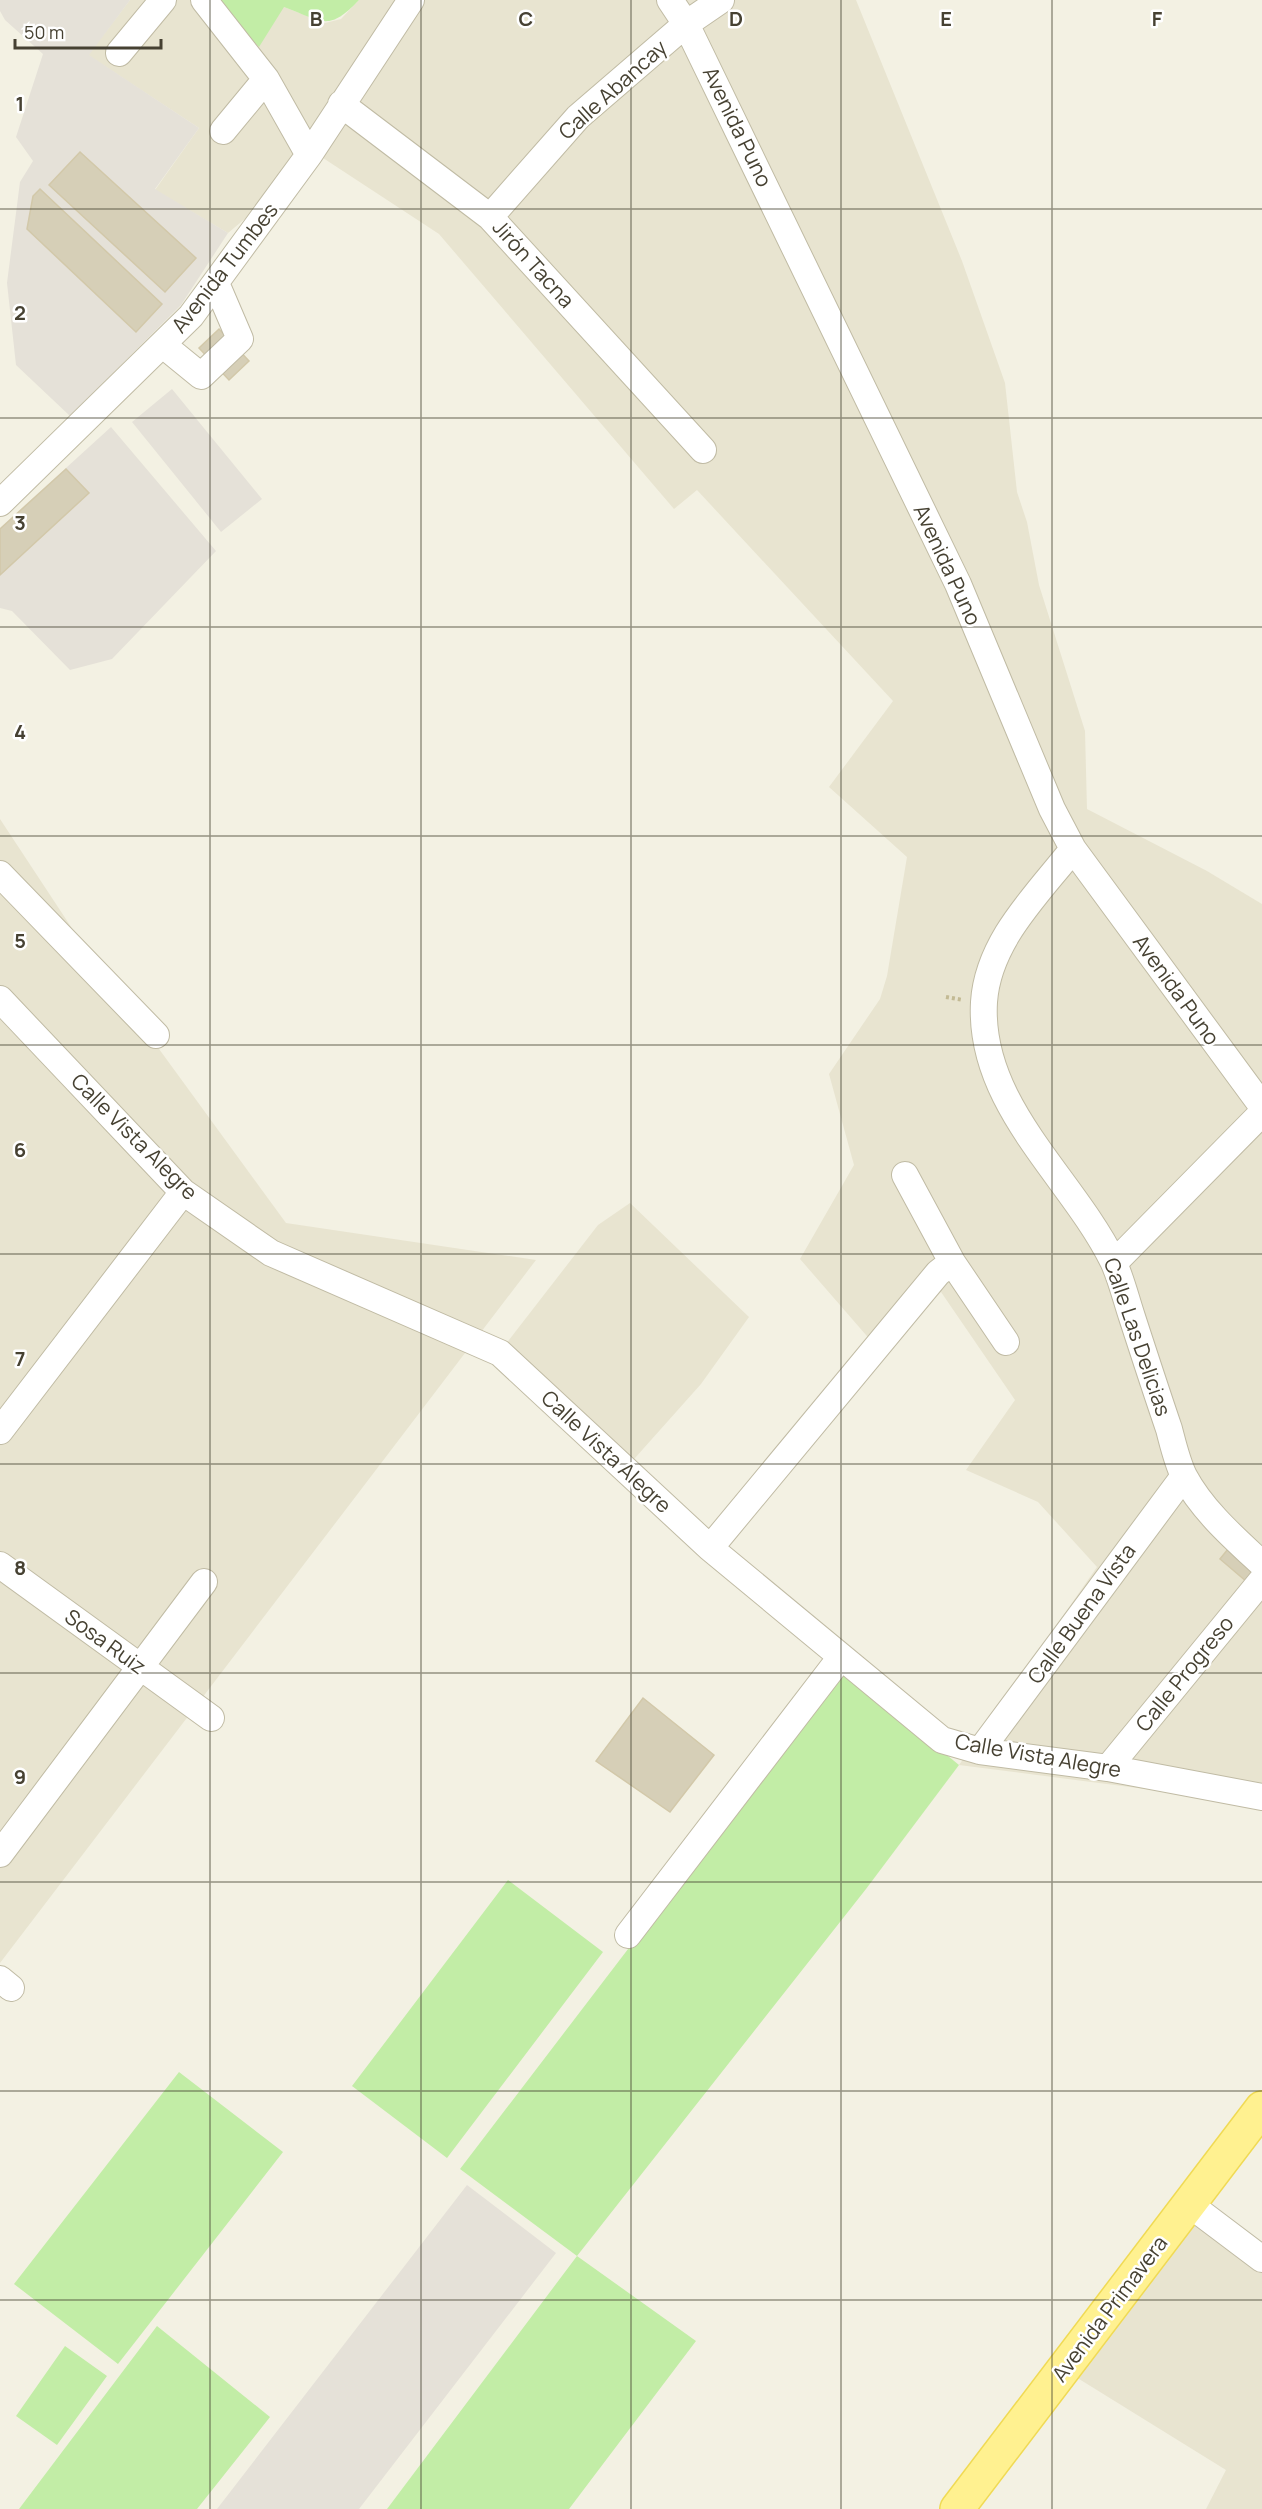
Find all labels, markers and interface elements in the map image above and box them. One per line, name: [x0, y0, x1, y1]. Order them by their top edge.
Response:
text: B: [310, 5, 323, 32]
text: C: [519, 5, 533, 32]
text: D: [729, 5, 743, 32]
text: E: [940, 5, 952, 32]
text: F: [1152, 5, 1163, 32]
scale bar: [15, 12, 160, 50]
text: 50 m: [24, 20, 64, 44]
street label: Calle Abancay: [552, 33, 672, 145]
street label: Avenida Puno: [697, 62, 779, 191]
text: 1: [16, 90, 24, 117]
street label: Avenida Tumbes: [165, 197, 284, 338]
street label: Jirón Tacna: [487, 213, 581, 313]
text: 2: [14, 299, 26, 326]
street label: Avenida Puno: [908, 500, 988, 630]
text: 3: [14, 509, 26, 536]
text: 4: [14, 718, 26, 745]
text: 5: [14, 927, 26, 954]
street label: Avenida Puno: [1127, 928, 1226, 1050]
street label: Calle Vista Alegre: [65, 1067, 204, 1206]
text: 6: [14, 1136, 26, 1163]
street label: Calle Las Delicias: [1098, 1254, 1178, 1420]
text: 7: [15, 1345, 25, 1372]
street label: Calle Vista Alegre: [536, 1384, 678, 1519]
street label: Calle Buena Vista: [1021, 1538, 1142, 1689]
text: 8: [14, 1554, 26, 1581]
street label: Sosa Ruiz: [59, 1602, 152, 1680]
street label: Calle Progreso: [1129, 1610, 1239, 1737]
street label: Calle Vista Alegre: [953, 1727, 1123, 1783]
text: 9: [14, 1763, 26, 1790]
street label: Avenida Primavera: [1045, 2230, 1173, 2387]

